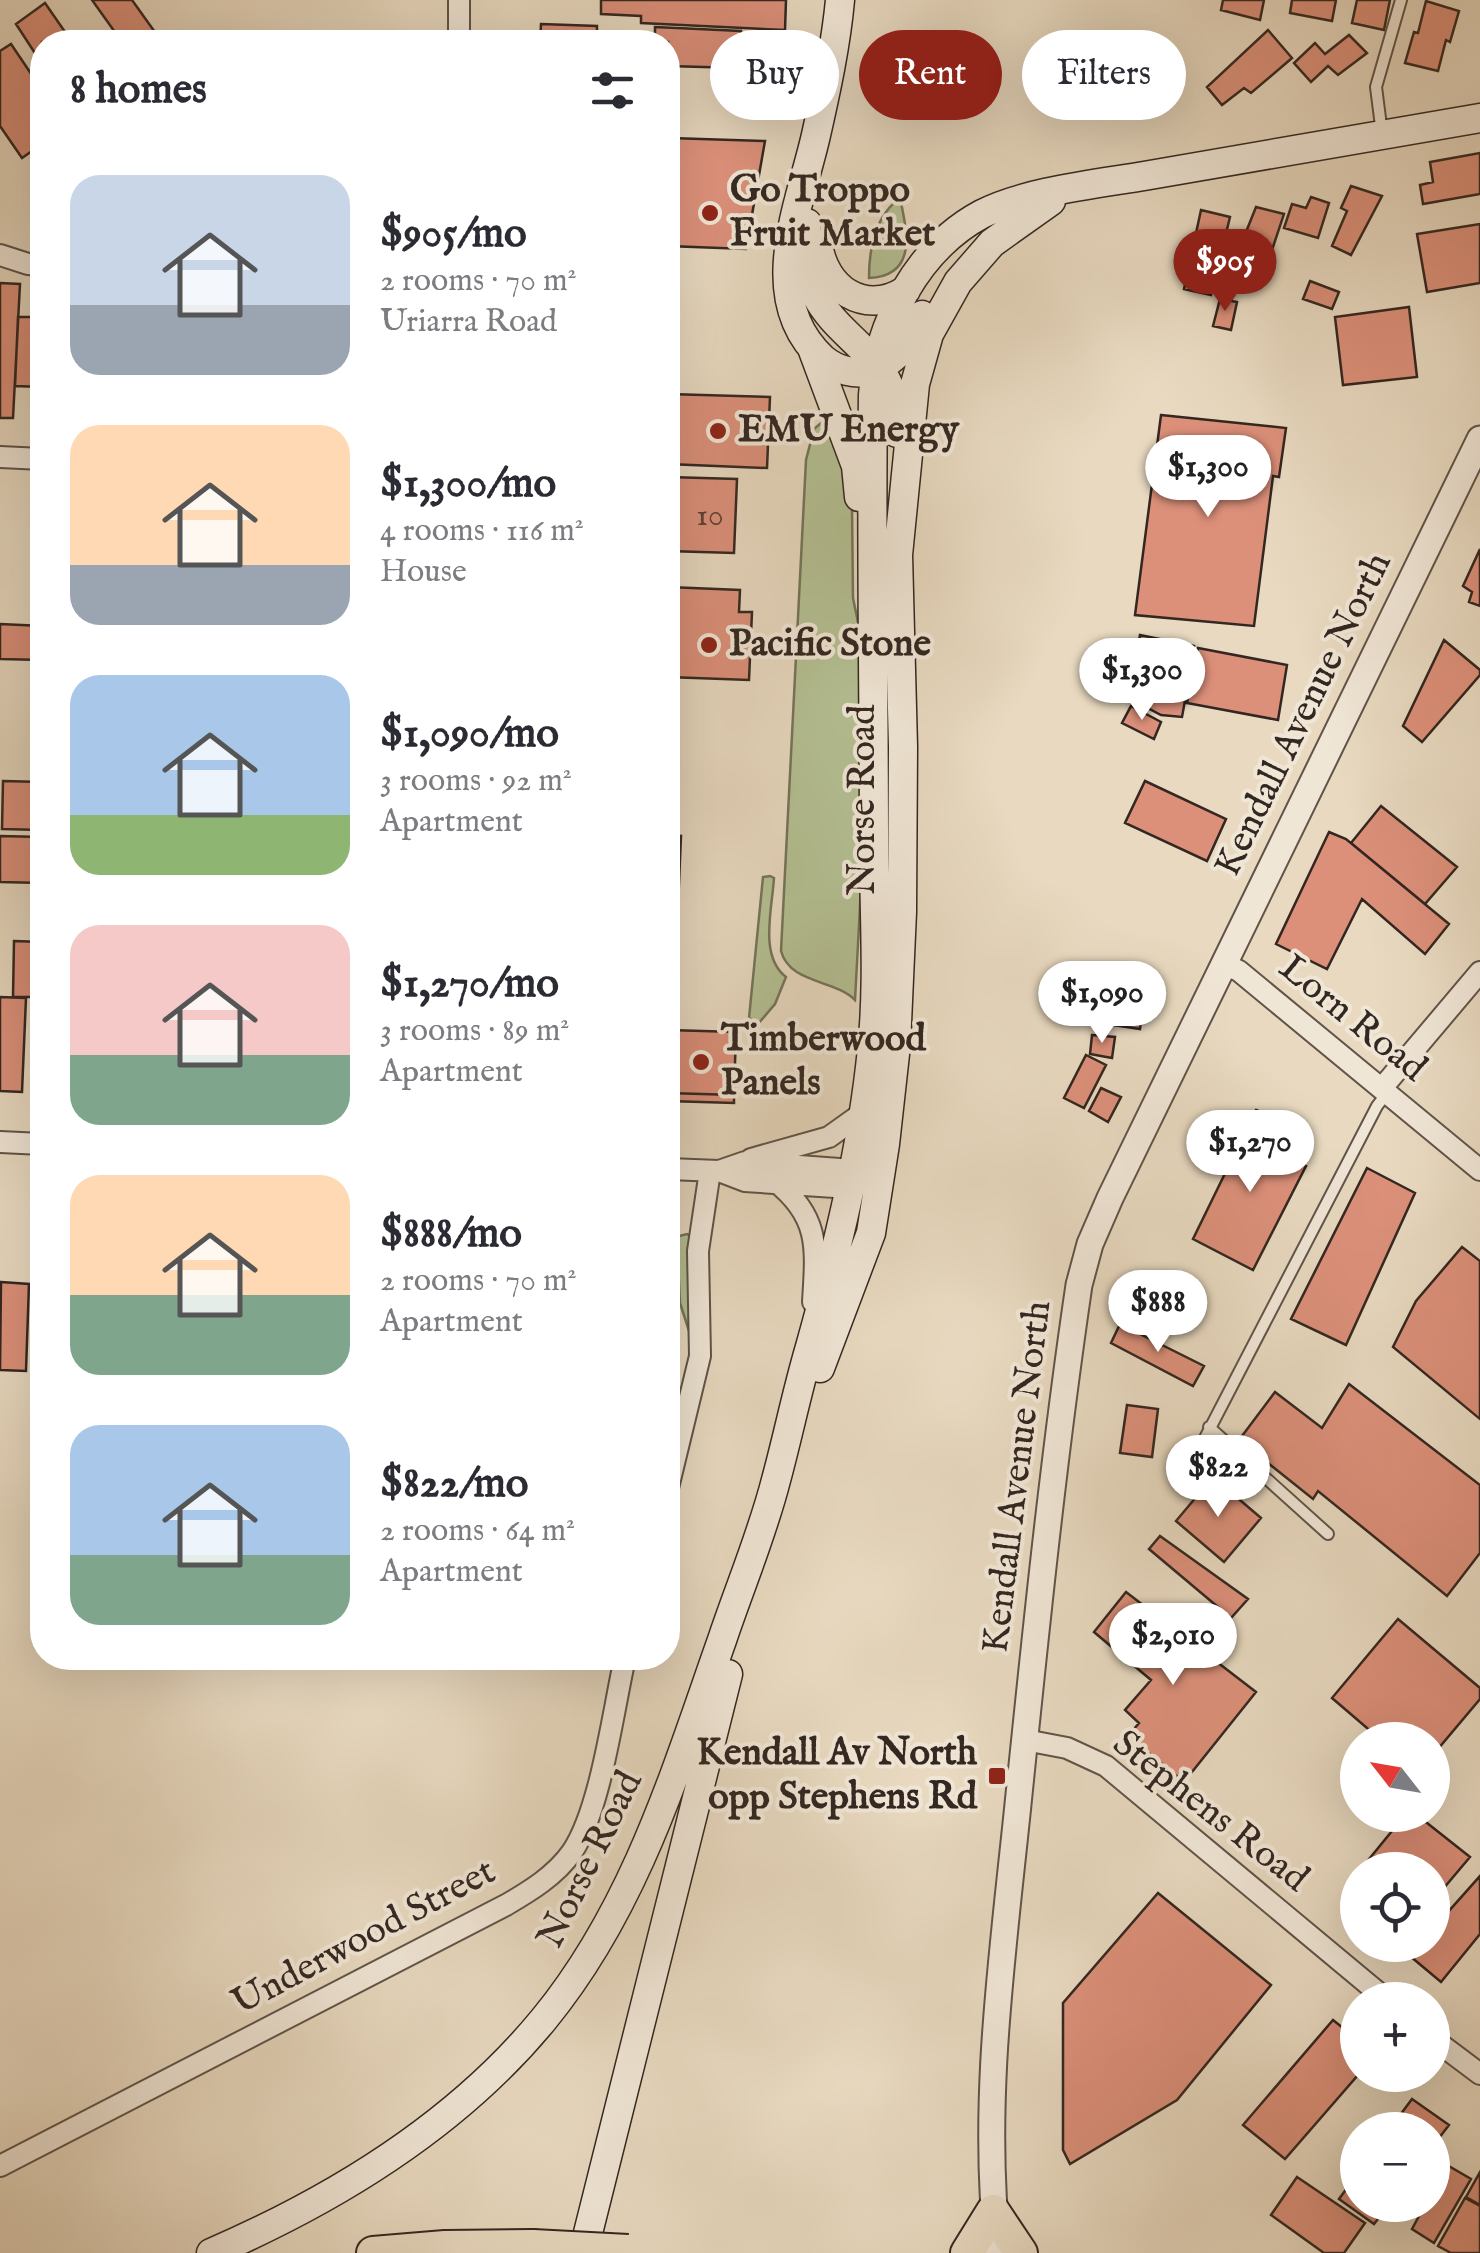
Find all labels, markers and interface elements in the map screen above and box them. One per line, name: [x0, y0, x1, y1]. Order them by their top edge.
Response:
chip: Buy: [710, 30, 839, 120]
chip: Rent: [859, 30, 1002, 120]
chip: Filters: [1022, 30, 1186, 120]
icon: filters: [585, 63, 640, 118]
text: 8 homes: [70, 64, 207, 117]
place label: Go Troppo Fruit Market: [730, 167, 935, 259]
marker: Go Troppo Fruit Market: [699, 202, 721, 224]
text: $905/mo: [380, 208, 527, 261]
icon: home: [150, 215, 270, 335]
pin: $905: [1166, 229, 1284, 314]
text: $905: [1196, 241, 1255, 282]
text: 2 rooms · 70 m²: [380, 261, 577, 302]
text: Uriarra Road: [380, 302, 557, 343]
place label: EMU Energy: [738, 407, 960, 455]
marker: EMU Energy: [707, 420, 729, 442]
pin: $1,300: [1127, 435, 1289, 520]
text: $1,300: [1167, 447, 1249, 488]
text: $1,300/mo: [380, 458, 556, 511]
icon: home: [150, 465, 270, 585]
house number: 10: [696, 496, 724, 537]
text: 4 rooms · 116 m²: [380, 511, 584, 552]
street label: Kendall Avenue North: [1205, 545, 1403, 885]
text: House: [380, 552, 467, 593]
place label: Pacific Stone: [729, 621, 931, 669]
marker: Pacific Stone: [698, 634, 720, 656]
pin: $1,300: [1061, 638, 1223, 723]
text: $1,300: [1101, 650, 1183, 691]
street label: Norse Road: [840, 704, 888, 896]
text: $1,090/mo: [380, 708, 559, 761]
icon: home: [150, 715, 270, 835]
text: 3 rooms · 92 m²: [380, 761, 572, 802]
text: Apartment: [380, 802, 523, 843]
street label: Lorn Road: [1268, 945, 1436, 1094]
text: $1,270/mo: [380, 958, 559, 1011]
pin: $1,090: [1021, 961, 1183, 1046]
icon: home: [150, 965, 270, 1085]
text: $1,090: [1060, 973, 1144, 1014]
text: 3 rooms · 89 m²: [380, 1011, 569, 1052]
place label: Timberwood Panels: [720, 1016, 926, 1108]
marker: Timberwood Panels: [690, 1051, 712, 1073]
text: Apartment: [380, 1052, 523, 1093]
pin: $1,270: [1169, 1110, 1331, 1195]
text: $1,270: [1208, 1122, 1292, 1163]
text: $888/mo: [380, 1208, 522, 1261]
icon: home: [150, 1215, 270, 1335]
text: 2 rooms · 70 m²: [380, 1261, 577, 1302]
pin: $888: [1099, 1270, 1217, 1355]
text: $888: [1130, 1282, 1186, 1323]
street label: Kendall Avenue North: [973, 1298, 1063, 1656]
text: Apartment: [380, 1302, 523, 1343]
pin: $822: [1159, 1435, 1277, 1520]
text: $822: [1188, 1447, 1248, 1488]
text: $822/mo: [380, 1458, 528, 1511]
icon: home: [150, 1465, 270, 1585]
text: 2 rooms · 64 m²: [380, 1511, 575, 1552]
text: Apartment: [380, 1552, 523, 1593]
pin: $2,010: [1092, 1603, 1254, 1688]
text: $2,010: [1131, 1615, 1215, 1656]
street label: Stephens Road: [1102, 1721, 1318, 1904]
north arrow: [1340, 1722, 1450, 1832]
map controls: [1340, 1722, 1450, 2222]
place label: Kendall Av North opp Stephens Rd: [697, 1730, 978, 1822]
street label: Norse Road: [528, 1763, 655, 1956]
marker: Kendall Av North opp Stephens Rd: [986, 1765, 1008, 1787]
street label: Underwood Street: [224, 1848, 504, 2028]
button: locate: [1340, 1852, 1450, 1962]
button: +: [1340, 1982, 1450, 2092]
button: −: [1340, 2112, 1450, 2222]

